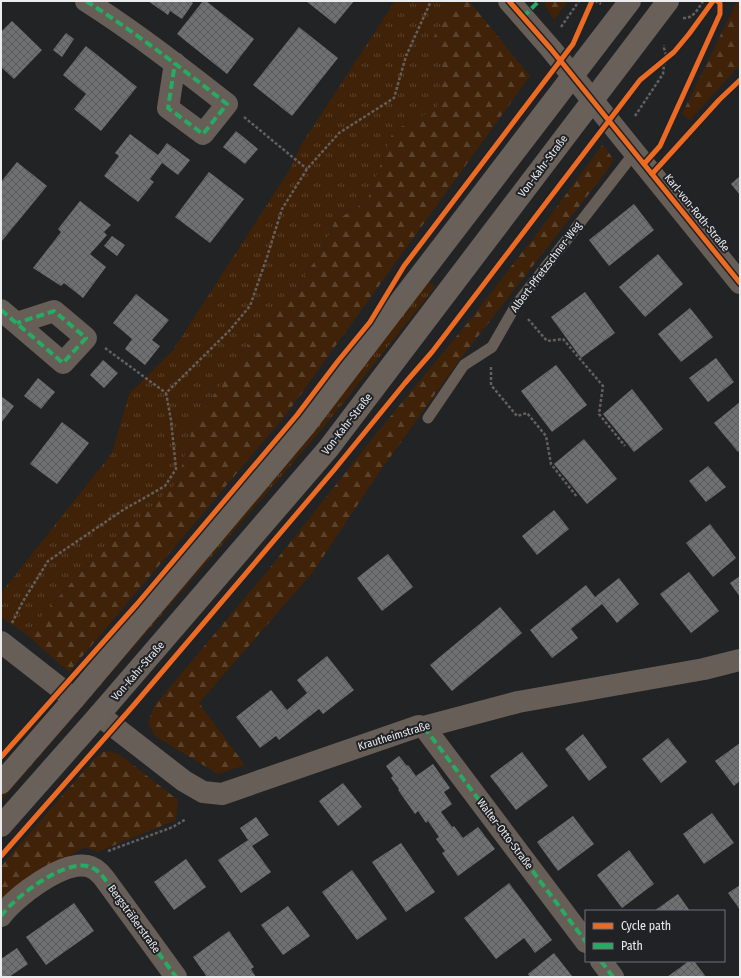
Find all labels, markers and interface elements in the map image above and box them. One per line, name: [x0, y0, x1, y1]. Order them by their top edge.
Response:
street label: Von-Kahr-Straße: [515, 132, 571, 200]
street label: Karl-von-Roth-Straße: [662, 172, 732, 254]
street label: Albert-Pfretzschner-Weg: [508, 219, 585, 315]
street label: Von-Kahr-Straße: [319, 391, 375, 457]
street label: Von-Kahr-Straße: [109, 639, 167, 703]
street label: Krautheimstraße: [356, 719, 432, 753]
street label: Walter-Otto-Straße: [474, 796, 536, 872]
street label: Bergsträßerstraße: [105, 882, 163, 956]
legend: [585, 910, 725, 962]
text: Cycle path: [621, 919, 671, 933]
text: Path: [621, 939, 643, 953]

